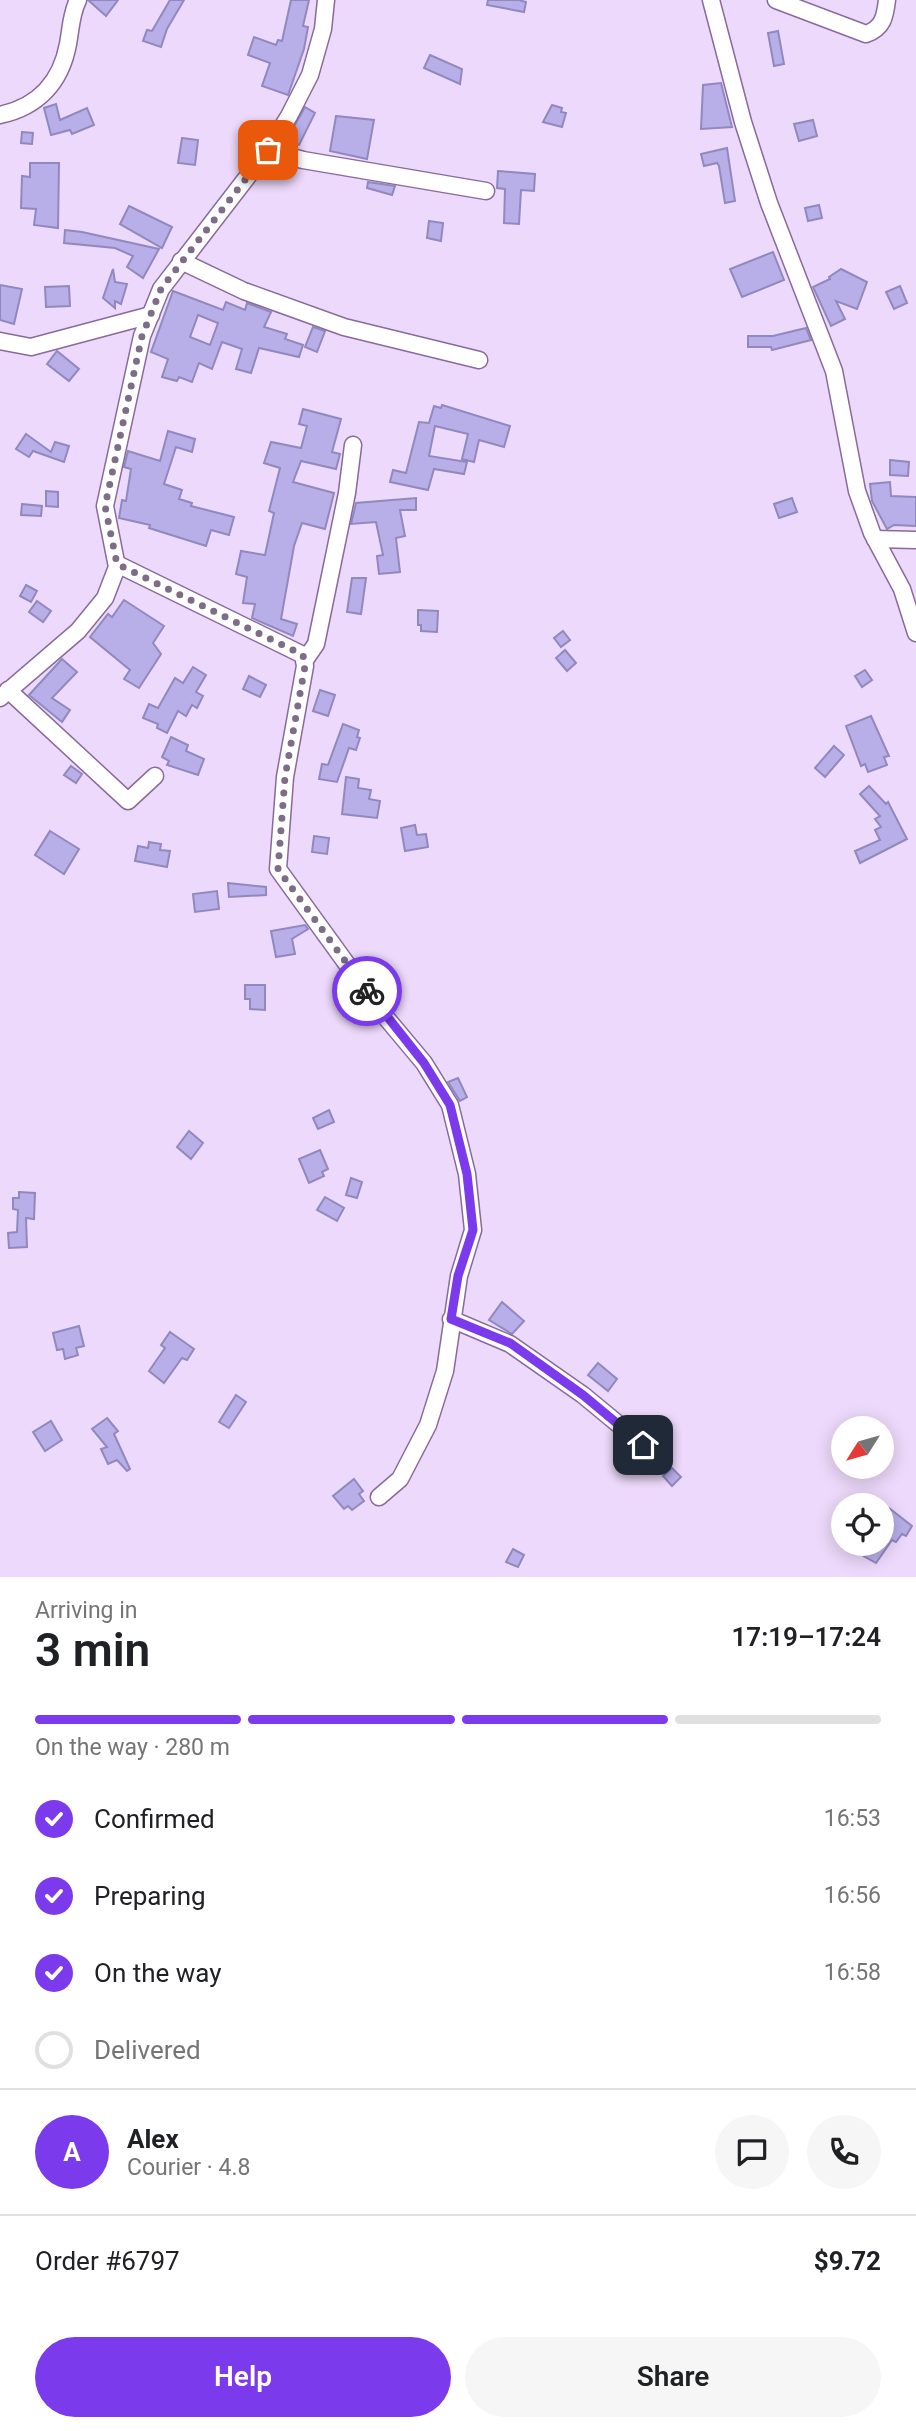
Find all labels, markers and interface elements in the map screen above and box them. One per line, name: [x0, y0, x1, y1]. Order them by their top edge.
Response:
pin: [238, 120, 298, 180]
icon: bag: [249, 131, 287, 169]
courier: [332, 956, 402, 1026]
icon: bike: [348, 972, 386, 1010]
pin: [613, 1415, 673, 1475]
north arrow: [831, 1416, 894, 1479]
map controls: [831, 1416, 894, 1556]
icon: home: [624, 1426, 662, 1464]
button: locate: [831, 1493, 894, 1556]
text: Arriving in: [35, 1597, 138, 1624]
text: 17:19–17:24: [731, 1622, 881, 1652]
text: 3 min: [35, 1623, 150, 1677]
text: On the way · 280 m: [35, 1734, 230, 1761]
icon: check: [35, 1800, 73, 1838]
text: Confirmed: [94, 1804, 215, 1834]
text: 16:53: [824, 1805, 881, 1832]
icon: check: [35, 1877, 73, 1915]
text: Preparing: [94, 1881, 206, 1911]
text: 16:56: [824, 1882, 881, 1909]
icon: check: [35, 1954, 73, 1992]
text: On the way: [94, 1958, 222, 1988]
text: 16:58: [824, 1959, 881, 1986]
text: Delivered: [94, 2035, 201, 2065]
button: chat: [715, 2115, 789, 2189]
button: phone: [807, 2115, 881, 2189]
text: Alex: [127, 2124, 179, 2154]
text: A: [63, 2137, 81, 2167]
text: Courier · 4.8: [127, 2154, 250, 2181]
text: Order #6797: [35, 2246, 180, 2276]
text: $9.72: [814, 2246, 881, 2276]
button: Help: [35, 2337, 451, 2417]
button: Share: [465, 2337, 881, 2417]

